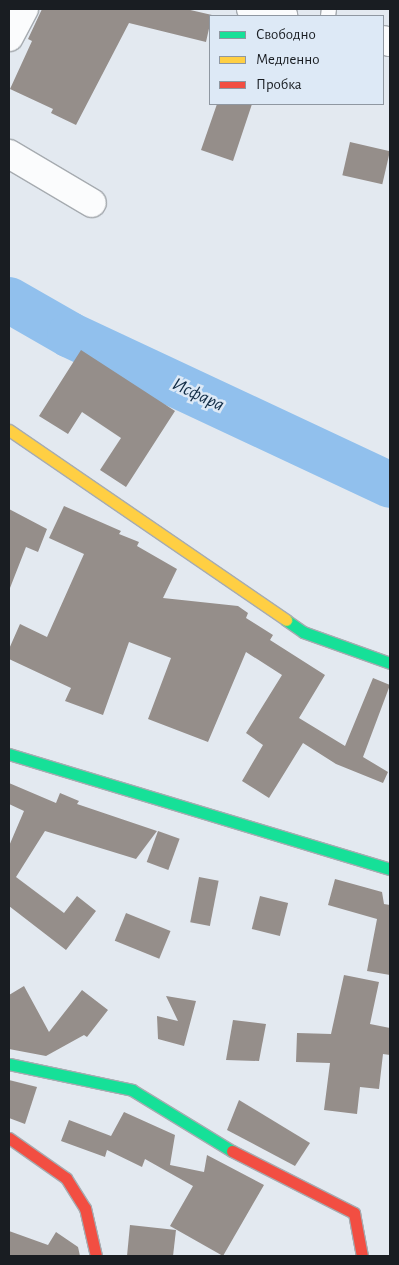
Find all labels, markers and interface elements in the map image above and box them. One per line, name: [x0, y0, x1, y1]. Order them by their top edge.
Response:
legend: [209, 15, 384, 105]
text: Свободно: [256, 27, 316, 42]
text: Медленно: [256, 52, 320, 67]
text: Пробка: [256, 77, 302, 92]
water label: Исфара: [169, 373, 227, 417]

